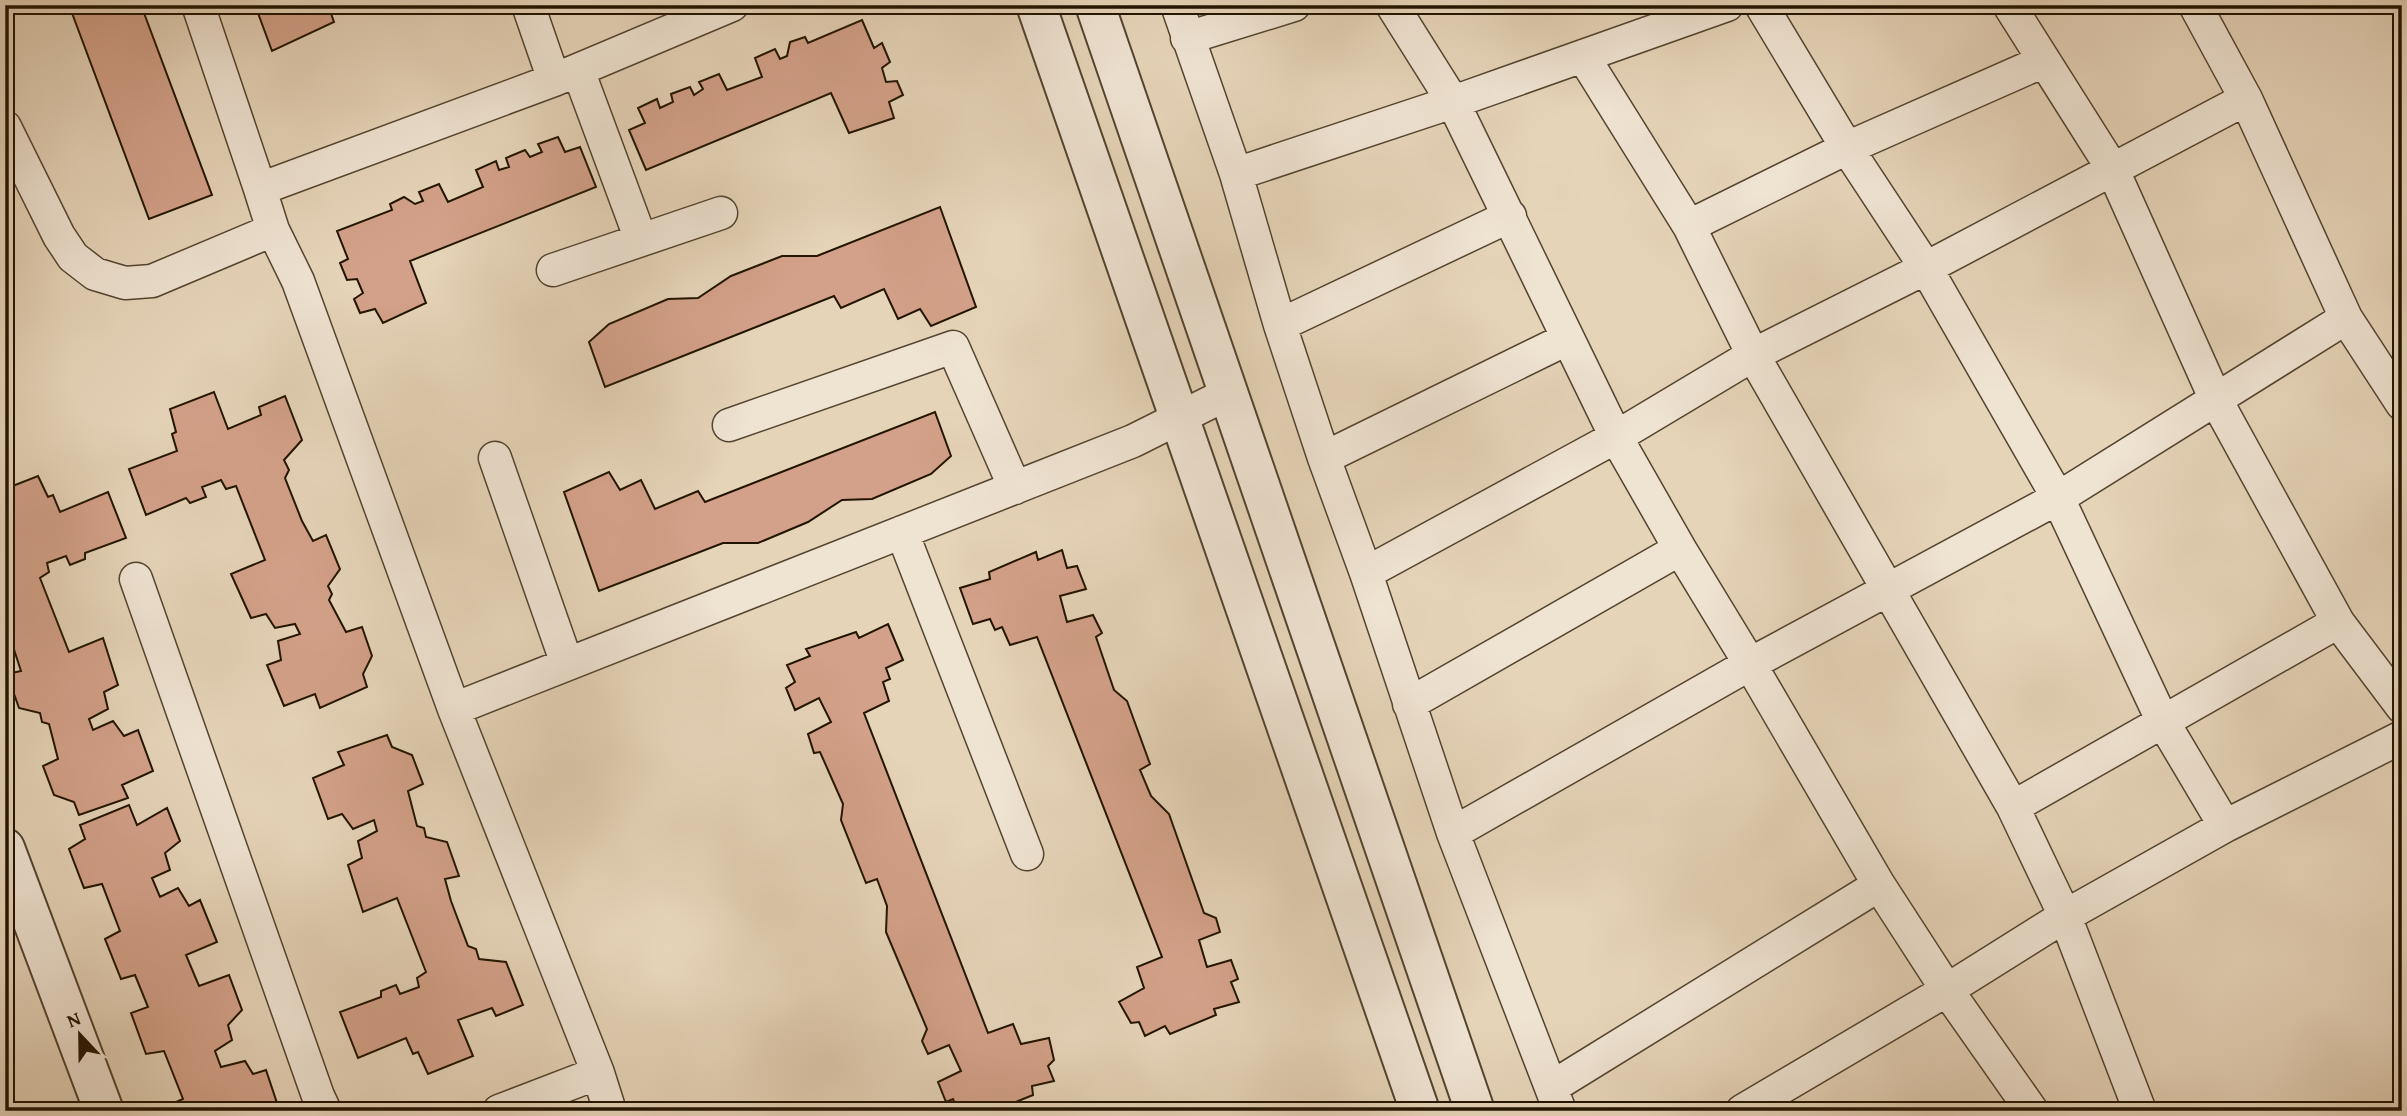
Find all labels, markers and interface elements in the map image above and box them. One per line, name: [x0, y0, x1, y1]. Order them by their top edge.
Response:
north arrow: [46, 1000, 116, 1070]
text: N: [62, 1004, 85, 1035]

